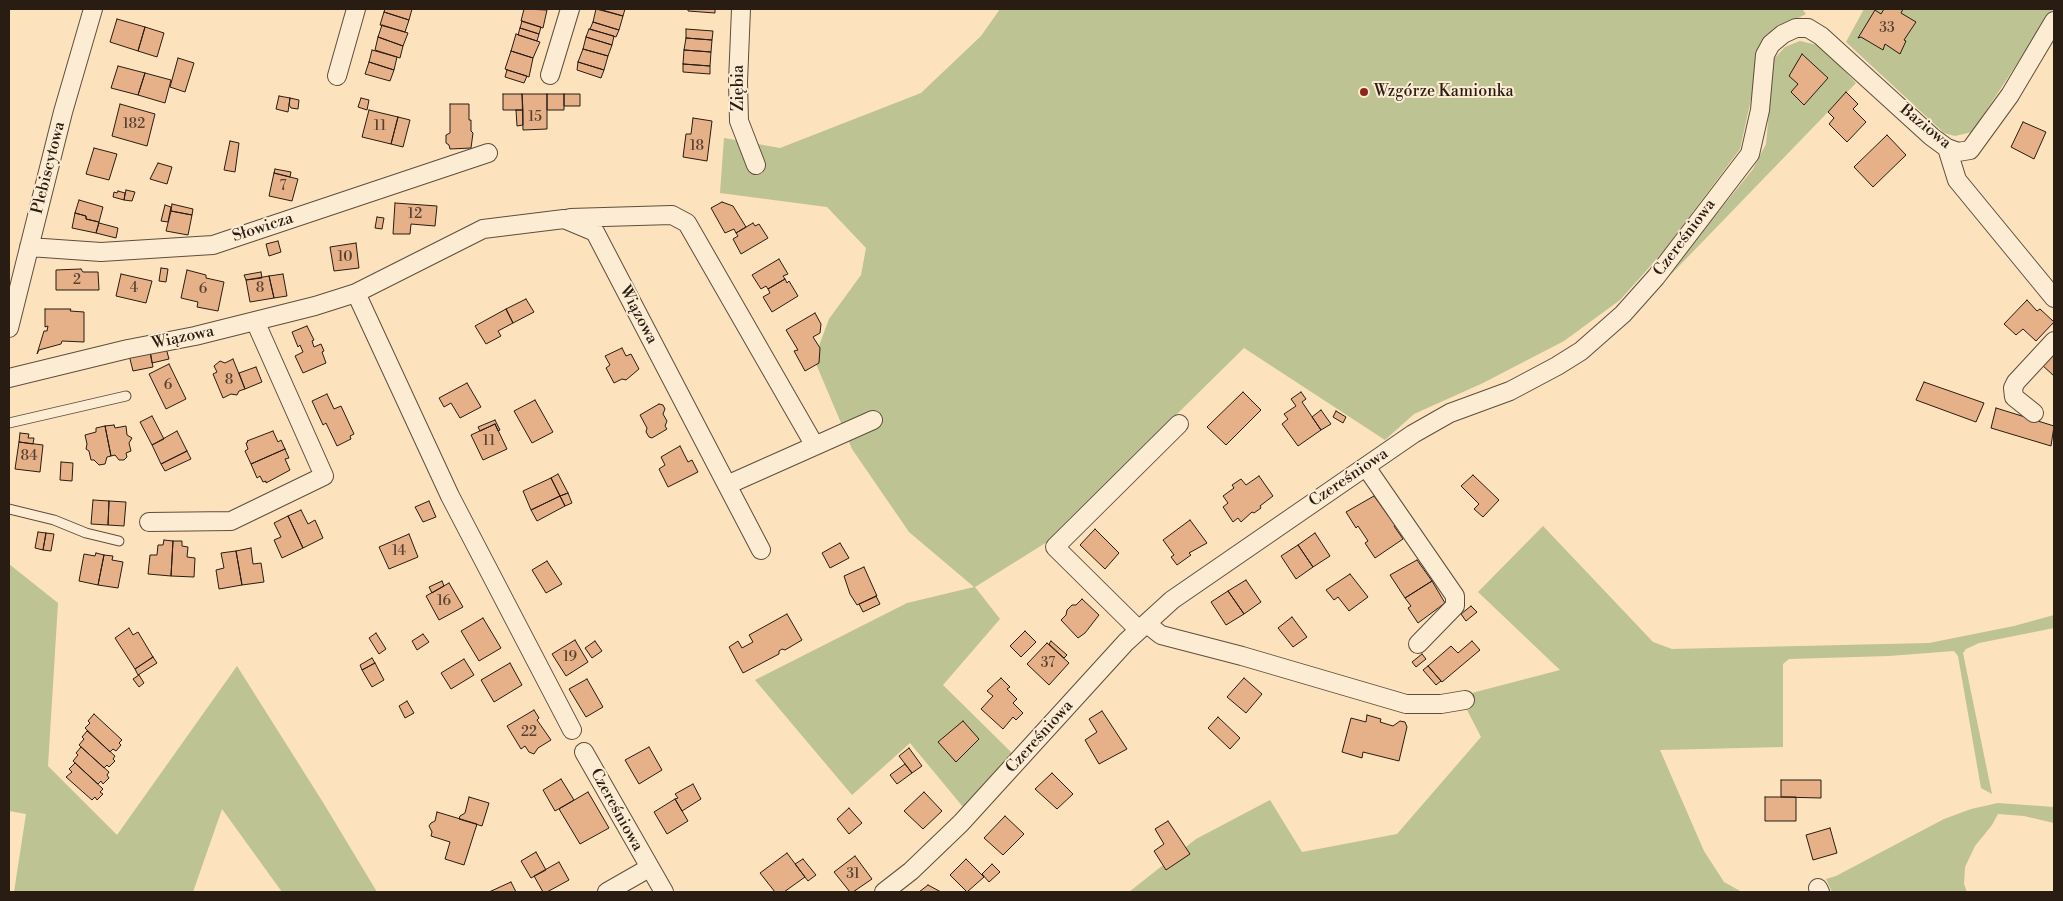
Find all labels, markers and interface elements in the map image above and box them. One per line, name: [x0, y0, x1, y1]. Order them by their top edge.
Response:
house number: 33: [1879, 21, 1895, 37]
street label: Ziębia: [729, 65, 749, 111]
place label: Wzgórze Kamionka: [1374, 82, 1514, 102]
marker: Wzgórze Kamionka: [1358, 86, 1370, 98]
street label: Baziowa: [1896, 101, 1954, 153]
house number: 15: [528, 110, 542, 126]
house number: 182: [123, 117, 145, 133]
house number: 11: [374, 119, 386, 135]
street label: Plebiscytowa: [28, 120, 70, 216]
house number: 18: [690, 139, 704, 155]
house number: 7: [279, 179, 287, 195]
street label: Czereśniowa: [1650, 196, 1720, 280]
house number: 12: [408, 207, 422, 223]
street label: Słowicza: [230, 209, 296, 247]
house number: 10: [338, 250, 352, 266]
house number: 2: [73, 273, 81, 289]
house number: 4: [130, 281, 138, 297]
house number: 8: [256, 281, 264, 297]
house number: 6: [199, 282, 207, 298]
street label: Wiązowa: [615, 283, 661, 347]
street label: Wiązowa: [150, 322, 216, 354]
house number: 8: [225, 373, 233, 389]
house number: 6: [164, 378, 172, 394]
house number: 11: [483, 434, 495, 450]
street label: Czereśniowa: [1306, 444, 1392, 512]
house number: 84: [20, 449, 38, 465]
house number: 14: [392, 544, 406, 560]
house number: 16: [437, 594, 451, 610]
house number: 19: [563, 650, 577, 666]
house number: 37: [1041, 656, 1055, 672]
street label: Czereśniowa: [1002, 697, 1078, 777]
house number: 22: [521, 725, 537, 741]
street label: Czereśniowa: [585, 765, 647, 855]
house number: 31: [846, 867, 860, 883]

